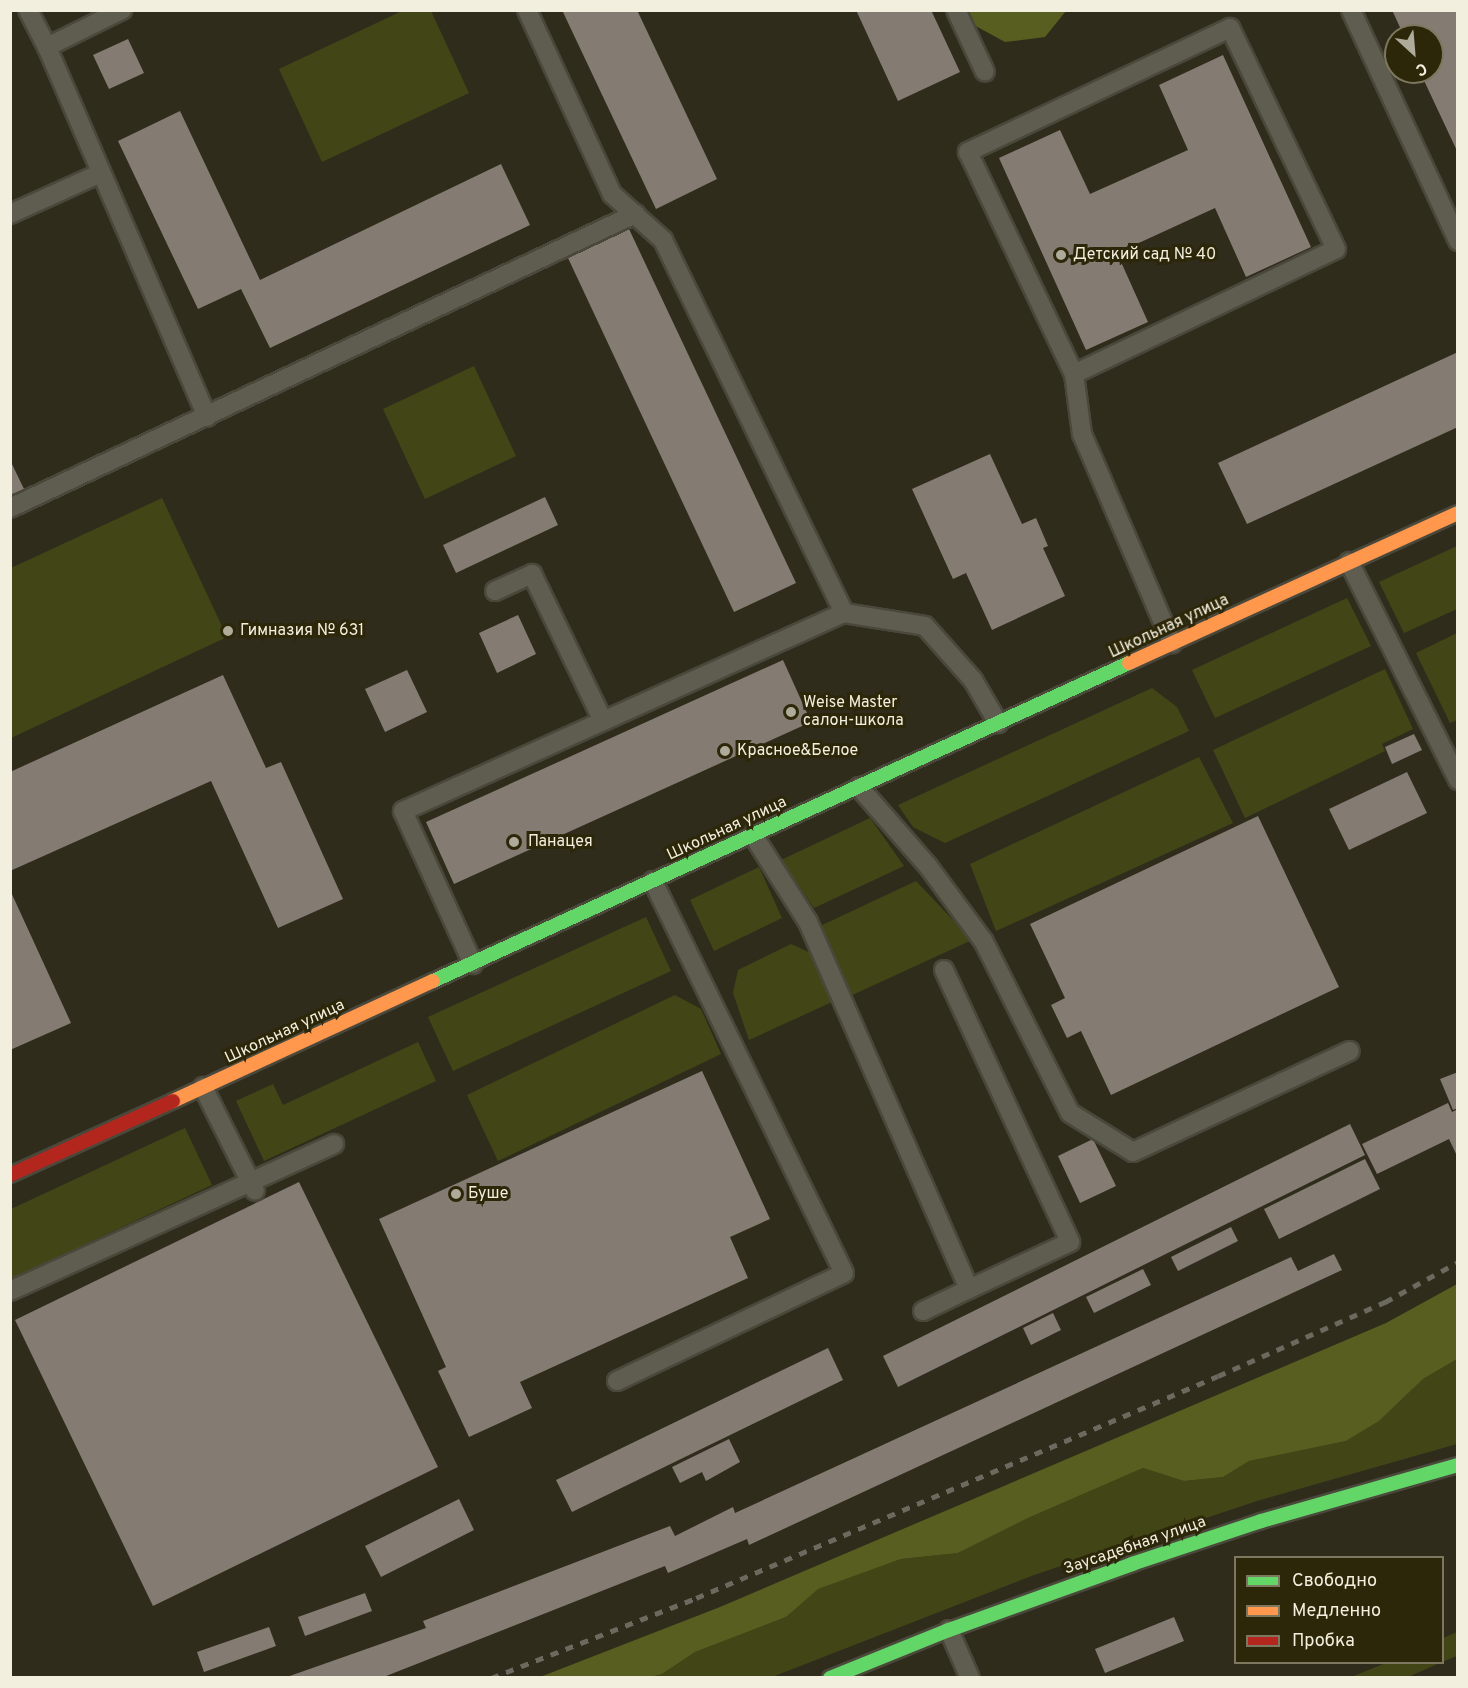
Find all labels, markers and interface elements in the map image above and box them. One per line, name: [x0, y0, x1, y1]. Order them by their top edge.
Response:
north arrow: [1384, 24, 1444, 84]
text: С: [1412, 57, 1430, 80]
place label: Детский сад № 40: [1073, 245, 1216, 265]
marker: Детский сад № 40: [1054, 248, 1068, 262]
street label: Школьная улица: [1106, 591, 1232, 663]
place label: Гимназия № 631: [240, 621, 364, 641]
marker: Гимназия № 631: [221, 624, 235, 638]
place label: Weise Master салон-школа: [803, 693, 904, 731]
marker: Weise Master салон-школа: [784, 705, 798, 719]
place label: Красное&Белое: [737, 741, 858, 761]
marker: Красное&Белое: [718, 744, 732, 758]
street label: Школьная улица: [664, 793, 790, 865]
place label: Панацея: [528, 832, 593, 852]
marker: Панацея: [505, 833, 523, 851]
street label: Школьная улица: [222, 996, 348, 1068]
place label: Буше: [468, 1184, 508, 1204]
marker: Буше: [449, 1187, 463, 1201]
street label: Заусадебная улица: [1061, 1513, 1209, 1579]
legend: [1234, 1556, 1444, 1664]
text: Свободно: [1292, 1570, 1377, 1593]
text: Медленно: [1292, 1600, 1381, 1623]
text: Пробка: [1292, 1630, 1355, 1653]

